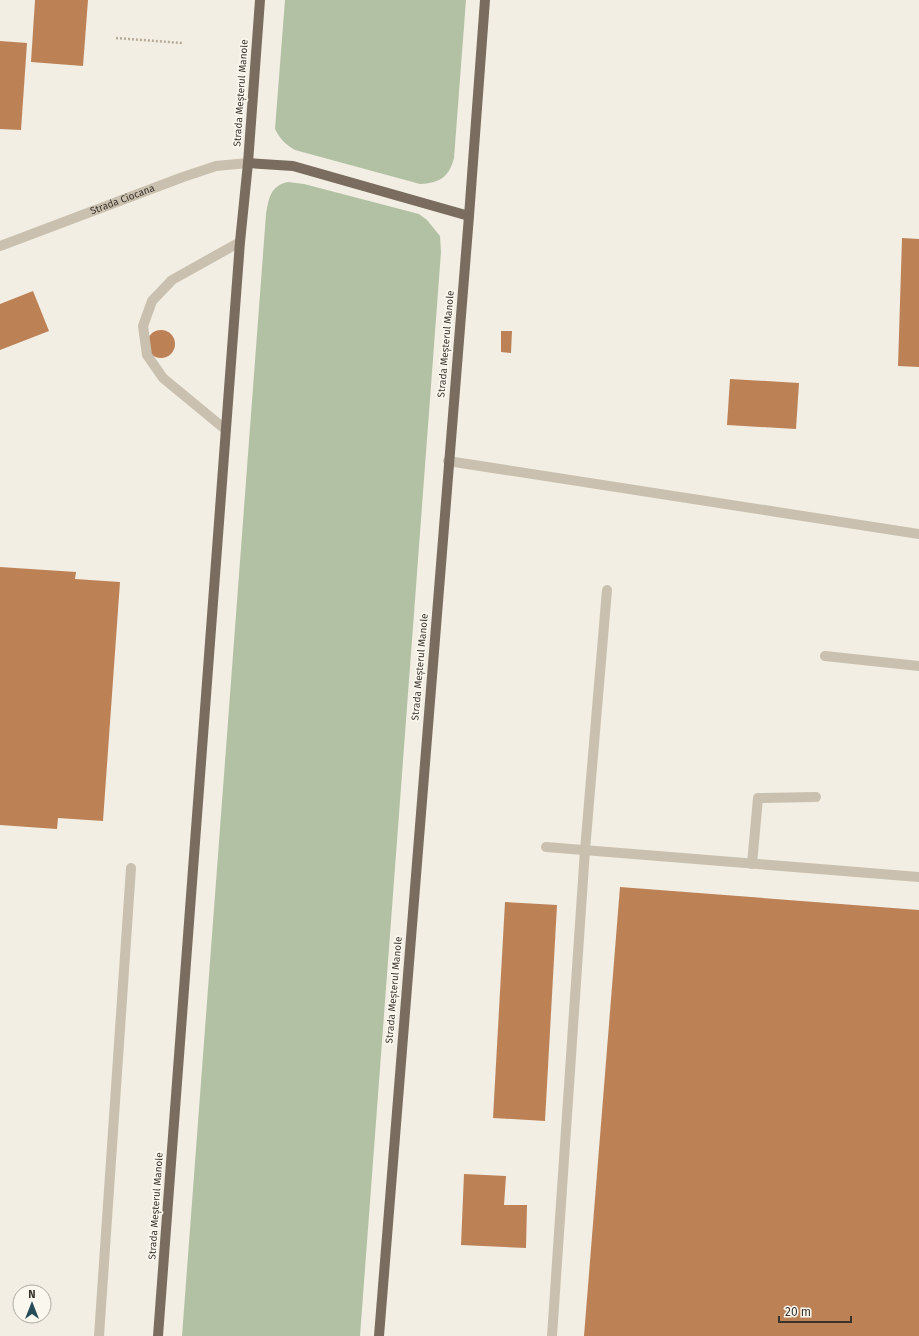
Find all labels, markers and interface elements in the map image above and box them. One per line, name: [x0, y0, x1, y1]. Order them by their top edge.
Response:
street label: Strada Meșterul Manole: [231, 39, 251, 147]
street label: Strada Ciocana: [89, 182, 156, 217]
street label: Strada Meșterul Manole: [435, 290, 457, 398]
street label: Strada Meșterul Manole: [409, 613, 431, 721]
street label: Strada Meșterul Manole: [383, 936, 405, 1044]
street label: Strada Meșterul Manole: [146, 1152, 166, 1260]
north arrow: [12, 1284, 52, 1324]
text: N: [28, 1288, 36, 1301]
scale bar: [779, 1298, 851, 1324]
text: 20 m: [785, 1305, 811, 1319]

